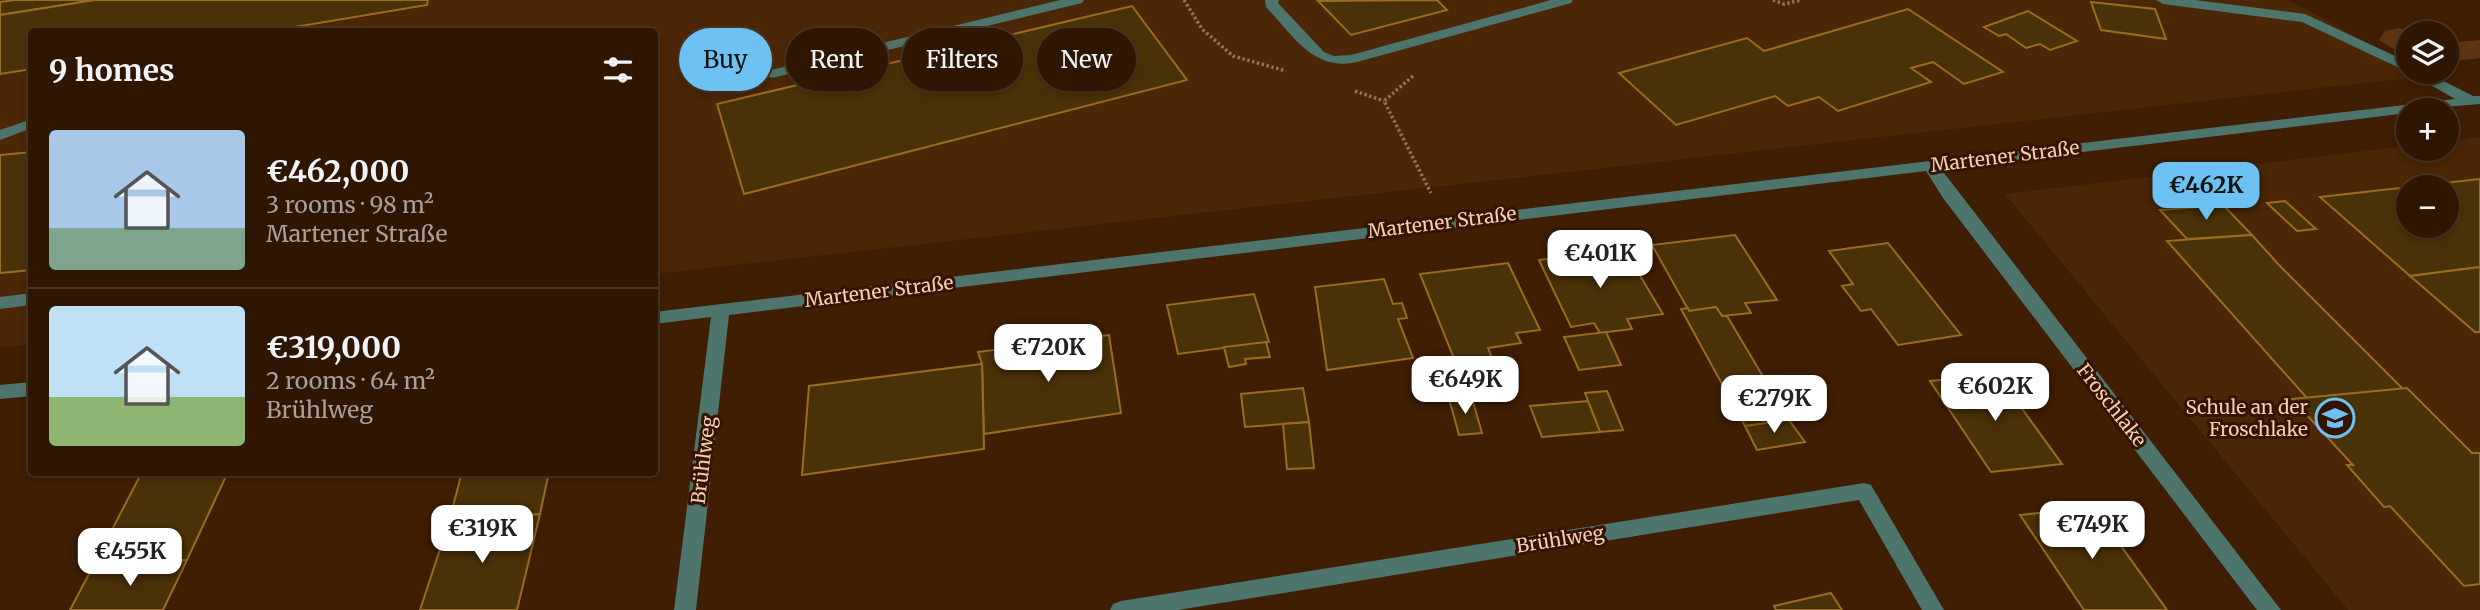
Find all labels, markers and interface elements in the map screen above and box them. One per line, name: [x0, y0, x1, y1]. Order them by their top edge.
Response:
map controls: [2396, 21, 2459, 238]
button: layers: [2396, 21, 2459, 84]
chip: Buy: [679, 28, 772, 91]
chip: Rent: [786, 28, 888, 91]
chip: Filters: [902, 28, 1023, 91]
chip: New: [1037, 28, 1136, 91]
text: 9 homes: [49, 51, 175, 89]
icon: filters: [599, 51, 637, 89]
button: +: [2396, 98, 2459, 161]
street label: Martener Straße: [1929, 135, 2081, 177]
text: €462,000: [266, 152, 409, 190]
icon: home: [105, 158, 189, 242]
pin: €462K: [2157, 162, 2255, 222]
text: €462K: [2168, 170, 2244, 199]
button: −: [2396, 175, 2459, 238]
text: 3 rooms · 98 m²: [266, 190, 434, 219]
street label: Martener Straße: [1366, 201, 1518, 243]
text: Martener Straße: [266, 219, 447, 248]
pin: €401K: [1551, 230, 1649, 290]
text: €401K: [1564, 238, 1636, 267]
street label: Martener Straße: [803, 270, 955, 312]
pin: €720K: [999, 324, 1097, 384]
text: €319,000: [266, 328, 401, 366]
text: €720K: [1010, 332, 1086, 361]
icon: home: [105, 334, 189, 418]
pin: €649K: [1416, 356, 1514, 416]
street label: Froschlake: [2072, 359, 2152, 451]
text: €649K: [1428, 364, 1502, 393]
pin: €602K: [1946, 364, 2044, 423]
text: 2 rooms · 64 m²: [266, 366, 435, 395]
text: €602K: [1957, 371, 2033, 400]
pin: €279K: [1725, 376, 1823, 435]
text: €279K: [1737, 383, 1811, 412]
text: Brühlweg: [266, 395, 373, 424]
place label: Schule an der Froschlake: [2186, 395, 2308, 441]
school or university icon: Schule an der Froschlake: [2314, 397, 2356, 439]
street label: Brühlweg: [686, 414, 720, 505]
pin: €749K: [2043, 502, 2141, 561]
pin: €319K: [433, 505, 531, 565]
text: €749K: [2056, 509, 2128, 538]
text: €319K: [447, 513, 517, 542]
street label: Brühlweg: [1514, 520, 1606, 558]
pin: €455K: [81, 528, 179, 588]
text: €455K: [94, 536, 166, 565]

